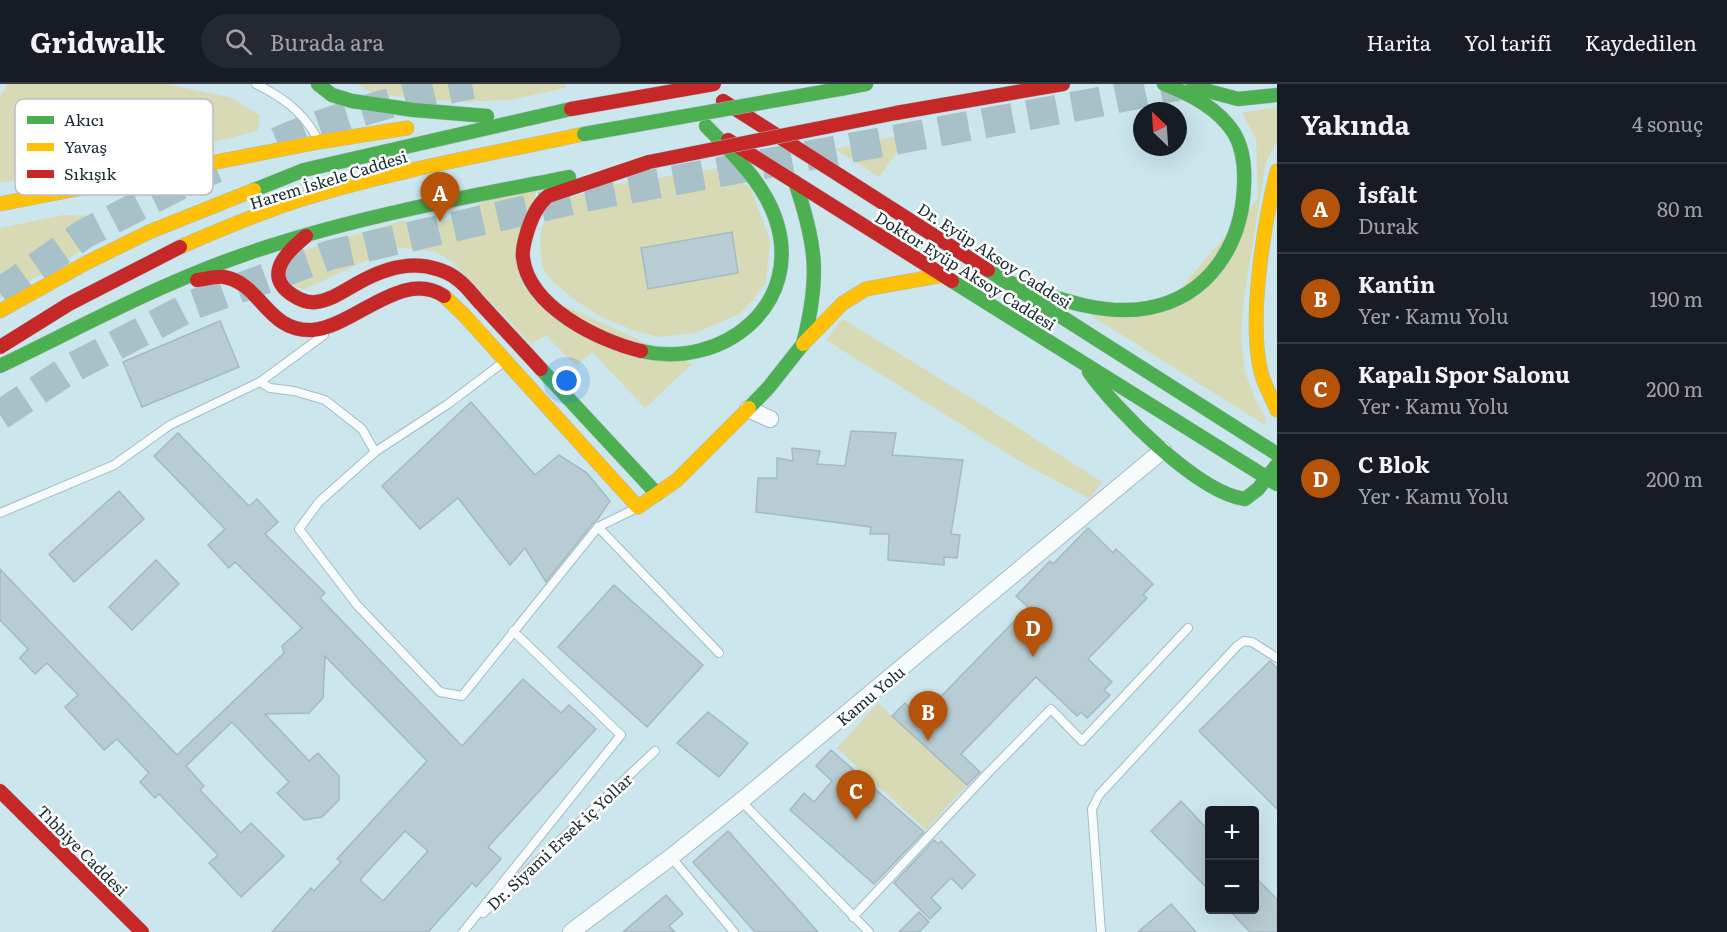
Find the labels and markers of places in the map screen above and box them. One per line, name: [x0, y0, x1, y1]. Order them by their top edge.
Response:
pin: A: [420, 172, 460, 222]
pin: D: [1014, 608, 1052, 657]
pin: B: [908, 692, 948, 741]
pin: C: [836, 770, 876, 820]

